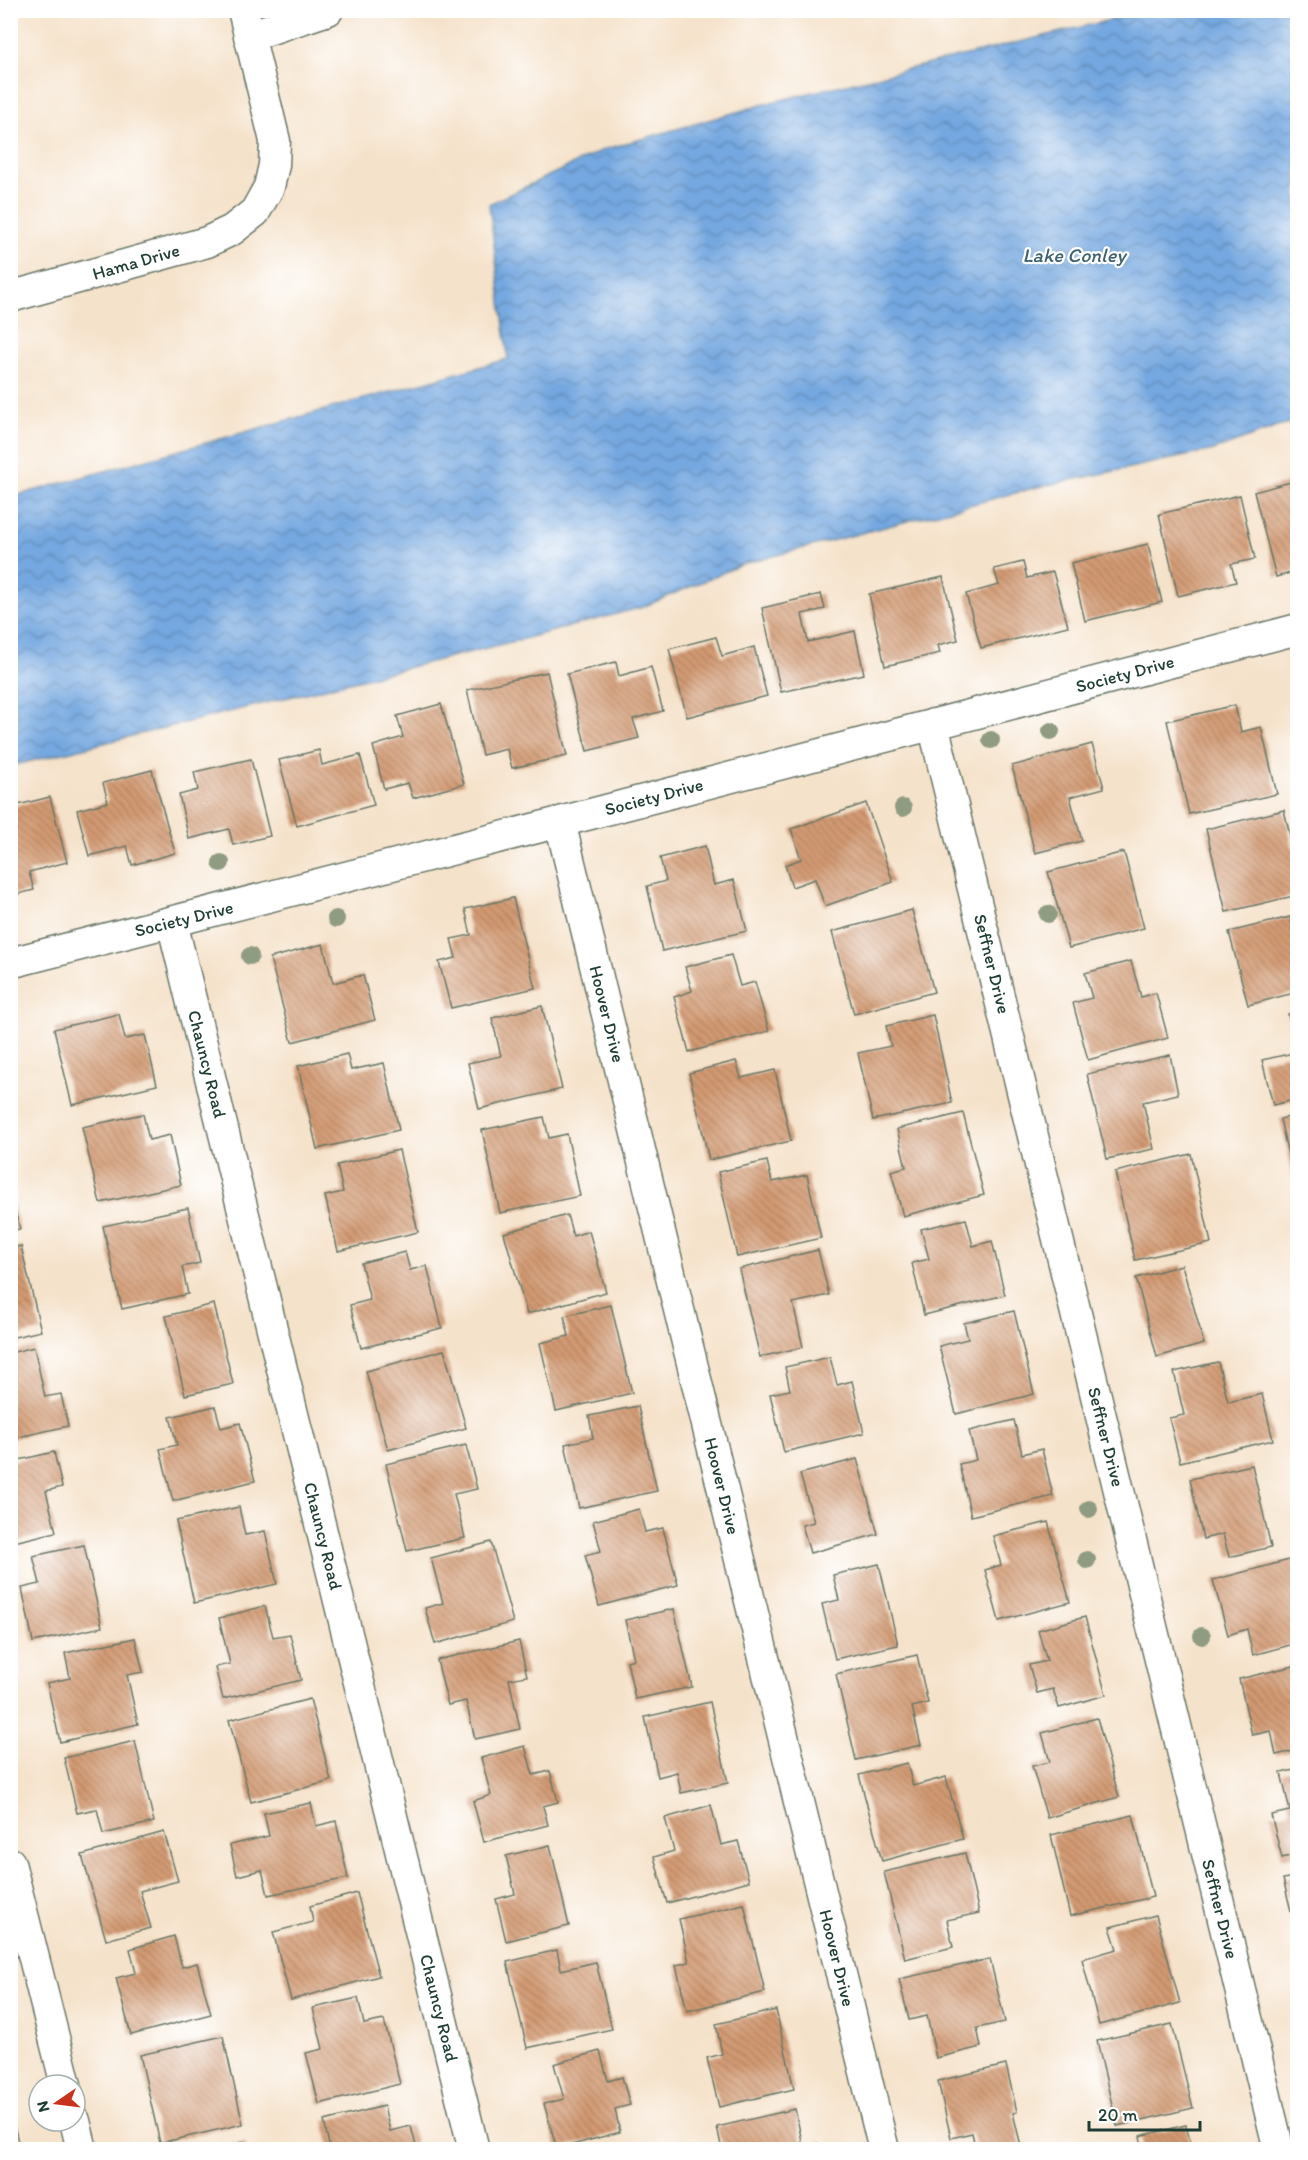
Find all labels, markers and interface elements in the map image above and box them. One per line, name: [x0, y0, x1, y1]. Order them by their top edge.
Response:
street label: Hama Drive: [90, 239, 182, 285]
water label: Lake Conley: [1022, 243, 1128, 267]
street label: Society Drive: [1073, 650, 1177, 698]
street label: Society Drive: [602, 773, 706, 821]
street label: Society Drive: [132, 896, 236, 942]
street label: Seffner Drive: [969, 912, 1015, 1016]
street label: Hoover Drive: [584, 963, 630, 1065]
street label: Chauncy Road: [183, 1008, 231, 1120]
street label: Seffner Drive: [1083, 1385, 1129, 1489]
street label: Hoover Drive: [699, 1435, 745, 1537]
street label: Chauncy Road: [299, 1480, 347, 1592]
street label: Seffner Drive: [1197, 1857, 1243, 1961]
street label: Hoover Drive: [814, 1907, 860, 2009]
street label: Chauncy Road: [415, 1952, 463, 2064]
north arrow: [27, 2073, 87, 2133]
scale bar: [1089, 2094, 1200, 2132]
text: N: [32, 2099, 53, 2114]
text: 20 m: [1098, 2104, 1138, 2126]

